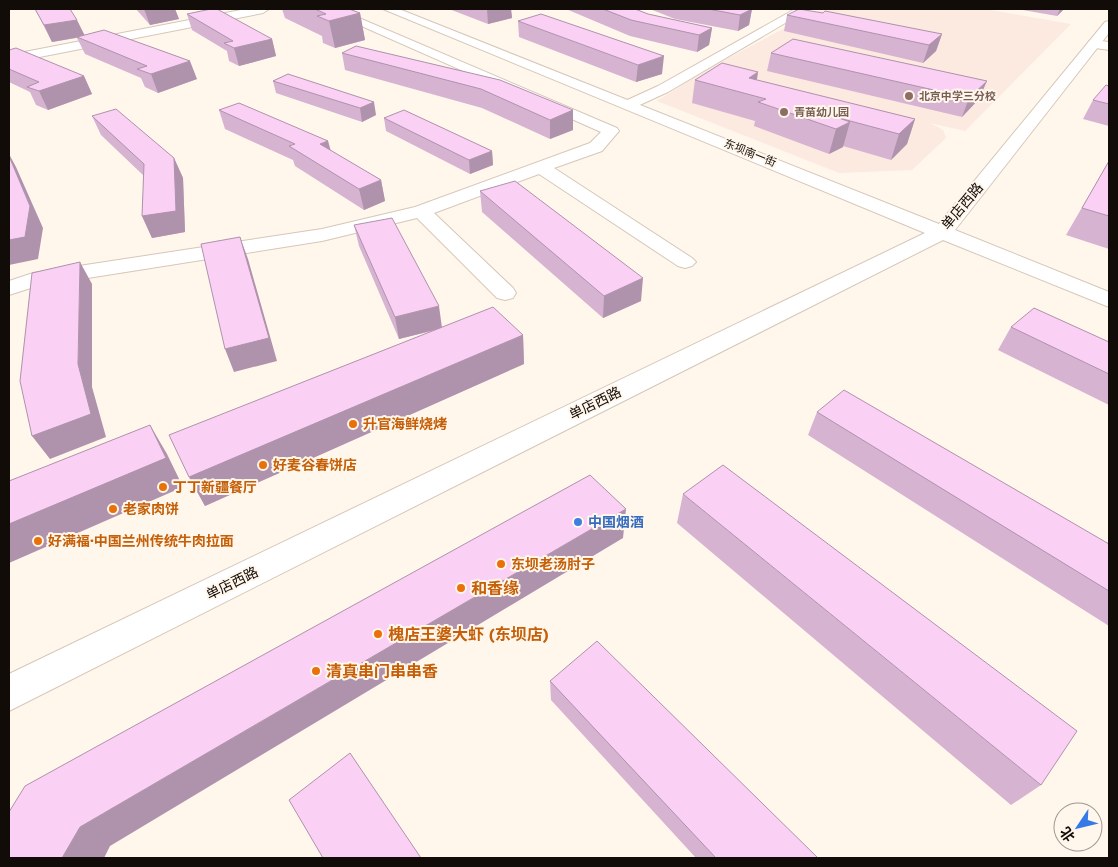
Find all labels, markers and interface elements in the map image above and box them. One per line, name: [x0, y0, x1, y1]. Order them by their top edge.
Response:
marker: 北京中学三分校: [903, 90, 915, 102]
place label: 北京中学三分校: [919, 90, 996, 103]
marker: 青苗幼儿园: [778, 106, 790, 118]
place label: 青苗幼儿园: [794, 106, 849, 119]
street label: 东坝南一街: [722, 137, 778, 169]
street label: 单店西路: [938, 179, 986, 233]
street label: 单店西路: [566, 384, 624, 422]
place label: 升官海鲜烧烤: [363, 416, 447, 432]
marker: 升官海鲜烧烤: [347, 418, 359, 430]
place label: 好麦谷春饼店: [273, 457, 357, 473]
marker: 好麦谷春饼店: [257, 459, 269, 471]
place label: 丁丁新疆餐厅: [173, 479, 257, 495]
marker: 丁丁新疆餐厅: [157, 481, 169, 493]
place label: 老家肉饼: [123, 501, 179, 517]
marker: 老家肉饼: [107, 503, 119, 515]
place label: 中国烟酒: [588, 514, 644, 530]
marker: 中国烟酒: [572, 516, 584, 528]
place label: 好满福·中国兰州传统牛肉拉面: [48, 533, 234, 549]
marker: 好满福·中国兰州传统牛肉拉面: [32, 535, 44, 547]
place label: 东坝老汤肘子: [511, 556, 595, 572]
marker: 东坝老汤肘子: [495, 558, 507, 570]
street label: 单店西路: [203, 564, 261, 602]
place label: 和香缘: [471, 579, 519, 598]
marker: 和香缘: [455, 582, 467, 594]
place label: 槐店王婆大虾 (东坝店): [388, 625, 549, 644]
marker: 槐店王婆大虾 (东坝店): [372, 628, 384, 640]
place label: 清真串门串串香: [326, 662, 438, 681]
marker: 清真串门串串香: [310, 665, 322, 677]
north arrow: [1053, 802, 1103, 852]
text: 北: [1057, 824, 1078, 845]

